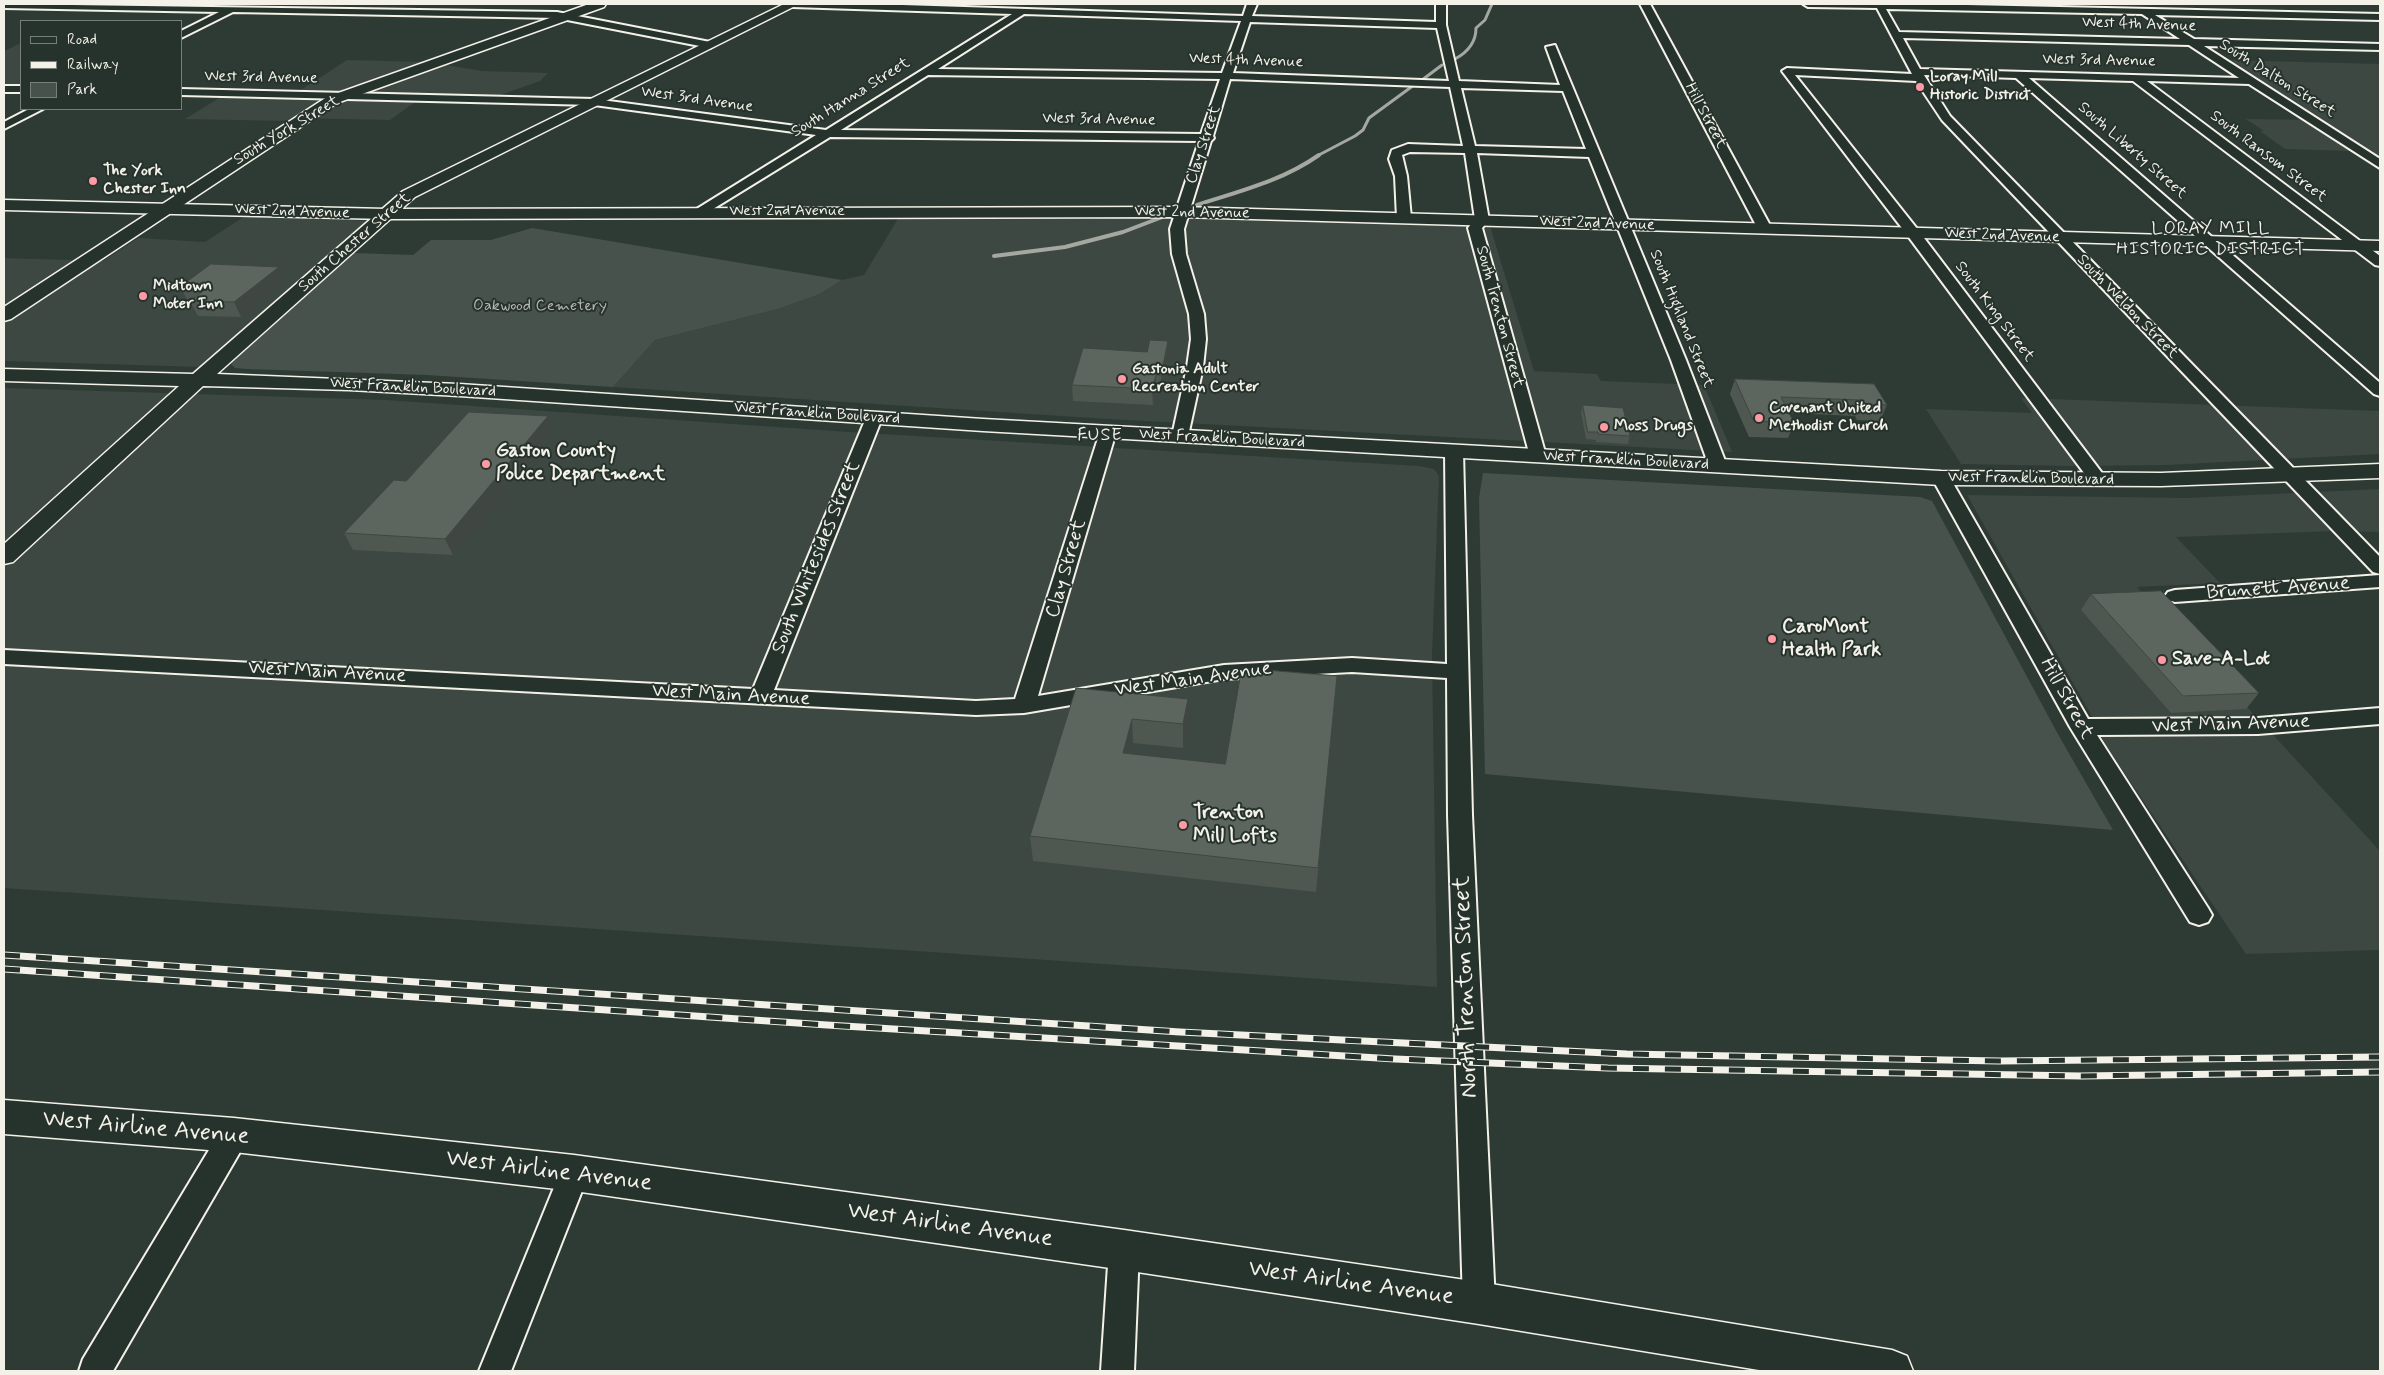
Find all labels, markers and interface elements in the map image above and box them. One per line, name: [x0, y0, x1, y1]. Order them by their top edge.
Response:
street label: West 4th Avenue: [2082, 13, 2196, 37]
legend: [20, 20, 182, 110]
text: Road: [67, 30, 97, 50]
street label: South Dalton Street: [2215, 35, 2339, 123]
street label: West 4th Avenue: [1189, 49, 1303, 73]
street label: West 3rd Avenue: [2042, 50, 2156, 72]
street label: South Hanna Street: [788, 54, 914, 142]
text: Railway: [67, 55, 119, 75]
street label: West 3rd Avenue: [204, 67, 318, 89]
place label: Loray Mill Historic District: [1930, 68, 2031, 106]
text: Park: [67, 80, 97, 100]
street label: Hill Street: [1680, 80, 1730, 152]
marker: Loray Mill Historic District: [1914, 81, 1926, 93]
street label: West 3rd Avenue: [640, 83, 754, 117]
street label: South York Street: [231, 92, 343, 170]
street label: South Liberty Street: [2074, 98, 2190, 204]
street label: Clay Street: [1182, 104, 1226, 186]
street label: South Ransom Street: [2206, 107, 2330, 207]
street label: West 3rd Avenue: [1042, 109, 1156, 131]
place label: The York Chester Inn: [103, 162, 186, 200]
marker: The York Chester Inn: [87, 175, 99, 187]
street label: South Chester Street: [295, 189, 415, 297]
street label: West 2nd Avenue: [234, 200, 350, 224]
street label: West 2nd Avenue: [729, 202, 845, 222]
street label: West 2nd Avenue: [1134, 202, 1250, 224]
street label: West 2nd Avenue: [1539, 212, 1655, 236]
district label: LORAY MILL HISTORIC DISTRICT: [2115, 218, 2307, 260]
street label: West 2nd Avenue: [1944, 224, 2060, 248]
street label: South Trenton Street: [1471, 244, 1527, 390]
street label: South Highland Street: [1645, 247, 1717, 391]
street label: South Weldon Street: [2072, 251, 2182, 363]
street label: South King Street: [1950, 258, 2038, 366]
place label: Midtown Moter Inn: [153, 277, 223, 315]
marker: Midtown Moter Inn: [137, 290, 149, 302]
park label: Oakwood Cemetery: [473, 297, 607, 317]
place label: Gastonia Adult Recreation Center: [1132, 360, 1259, 398]
marker: Gastonia Adult Recreation Center: [1116, 373, 1128, 385]
street label: West Franklin Boulevard: [329, 374, 497, 402]
street label: West Franklin Boulevard: [733, 399, 901, 429]
place label: Covenant United Methodist Church: [1769, 399, 1888, 437]
marker: Covenant United Methodist Church: [1753, 412, 1765, 424]
place label: Moss Drugs: [1614, 417, 1693, 437]
marker: Moss Drugs: [1598, 421, 1610, 433]
district label: FUSE: [1076, 425, 1124, 447]
street label: West Franklin Boulevard: [1138, 425, 1306, 453]
place label: Gaston County Police Department: [496, 440, 665, 487]
street label: West Franklin Boulevard: [1542, 447, 1710, 475]
marker: Gaston County Police Department: [480, 458, 492, 470]
street label: South Whitesides Street: [767, 458, 867, 658]
street label: West Franklin Boulevard: [1948, 468, 2114, 490]
street label: Clay Street: [1042, 517, 1092, 621]
street label: Brunett Avenue: [2206, 572, 2350, 606]
place label: CaroMont Health Park: [1782, 616, 1881, 663]
marker: CaroMont Health Park: [1766, 633, 1778, 645]
place label: Save-A-Lot: [2172, 648, 2270, 672]
street label: Hill Street: [2034, 654, 2098, 744]
marker: Save-A-Lot: [2156, 654, 2168, 666]
street label: West Main Avenue: [247, 657, 407, 689]
street label: West Main Avenue: [1113, 657, 1273, 703]
street label: West Main Avenue: [651, 680, 811, 712]
street label: West Main Avenue: [2152, 710, 2310, 740]
place label: Trenton Mill Lofts: [1193, 802, 1277, 849]
marker: Trenton Mill Lofts: [1177, 819, 1189, 831]
street label: North Trenton Street: [1449, 875, 1485, 1099]
street label: West Airline Avenue: [42, 1106, 250, 1152]
street label: West Airline Avenue: [444, 1145, 654, 1199]
street label: West Airline Avenue: [845, 1197, 1055, 1255]
street label: West Airline Avenue: [1246, 1255, 1456, 1313]

